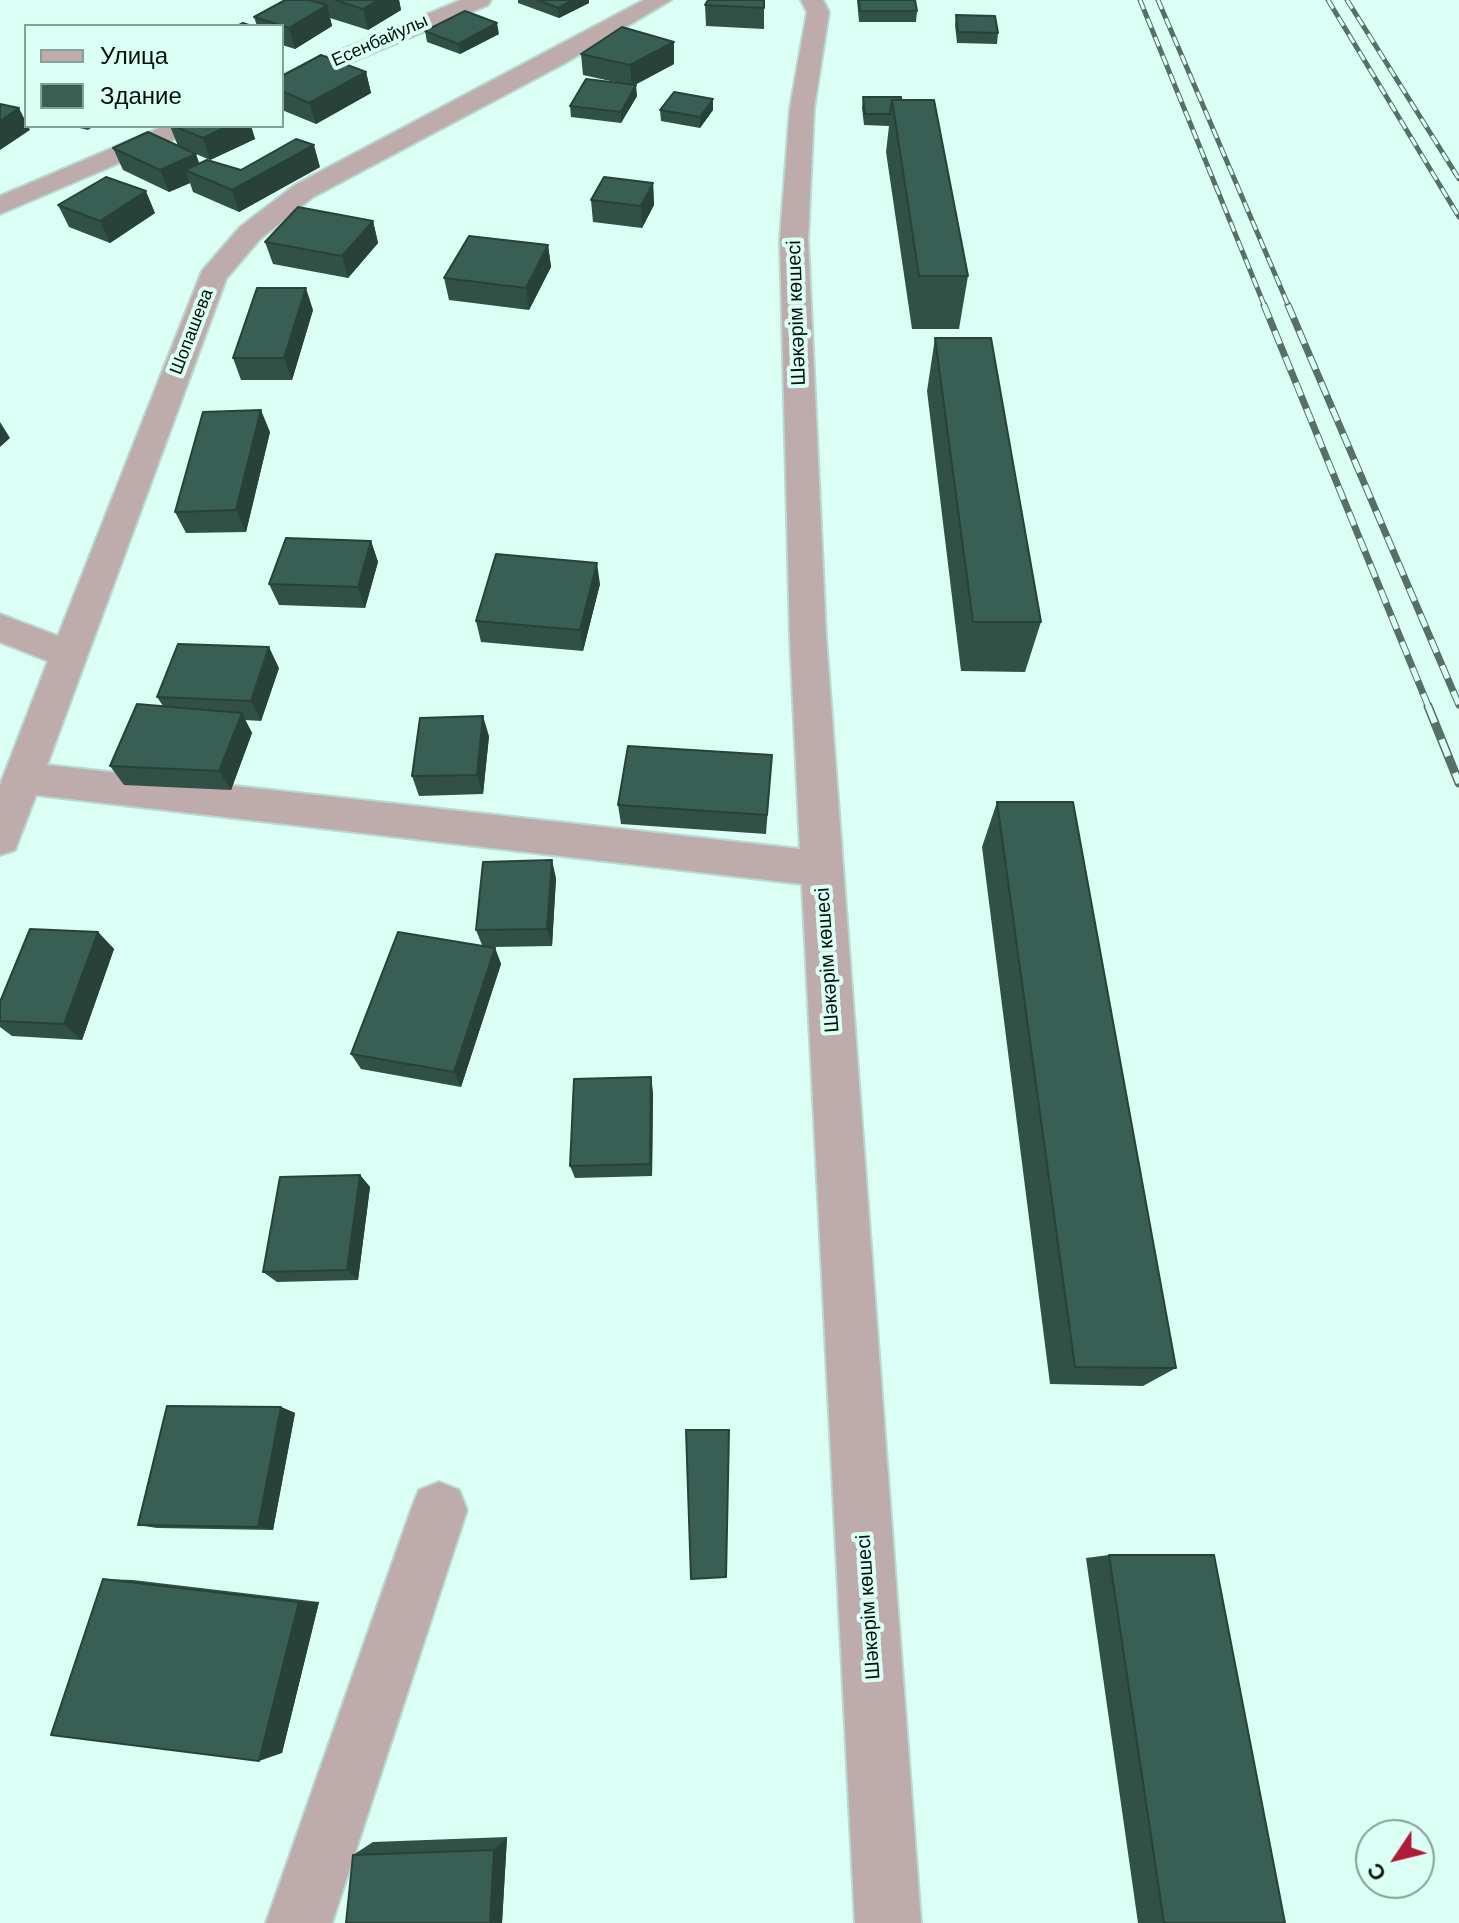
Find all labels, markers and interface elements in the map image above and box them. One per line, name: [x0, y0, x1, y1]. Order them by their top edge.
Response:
street label: Есенбайулы: [329, 10, 431, 72]
legend: [24, 24, 284, 128]
text: Улица: [100, 42, 168, 69]
text: Здание: [100, 82, 182, 109]
street label: Шәкәрім көшесі: [782, 240, 812, 386]
street label: Шопашева: [166, 286, 218, 378]
street label: Шәкәрім көшесі: [811, 886, 845, 1034]
street label: Шәкәрім көшесі: [852, 1533, 886, 1681]
north arrow: [1355, 1819, 1435, 1899]
text: С: [1362, 1858, 1391, 1886]

